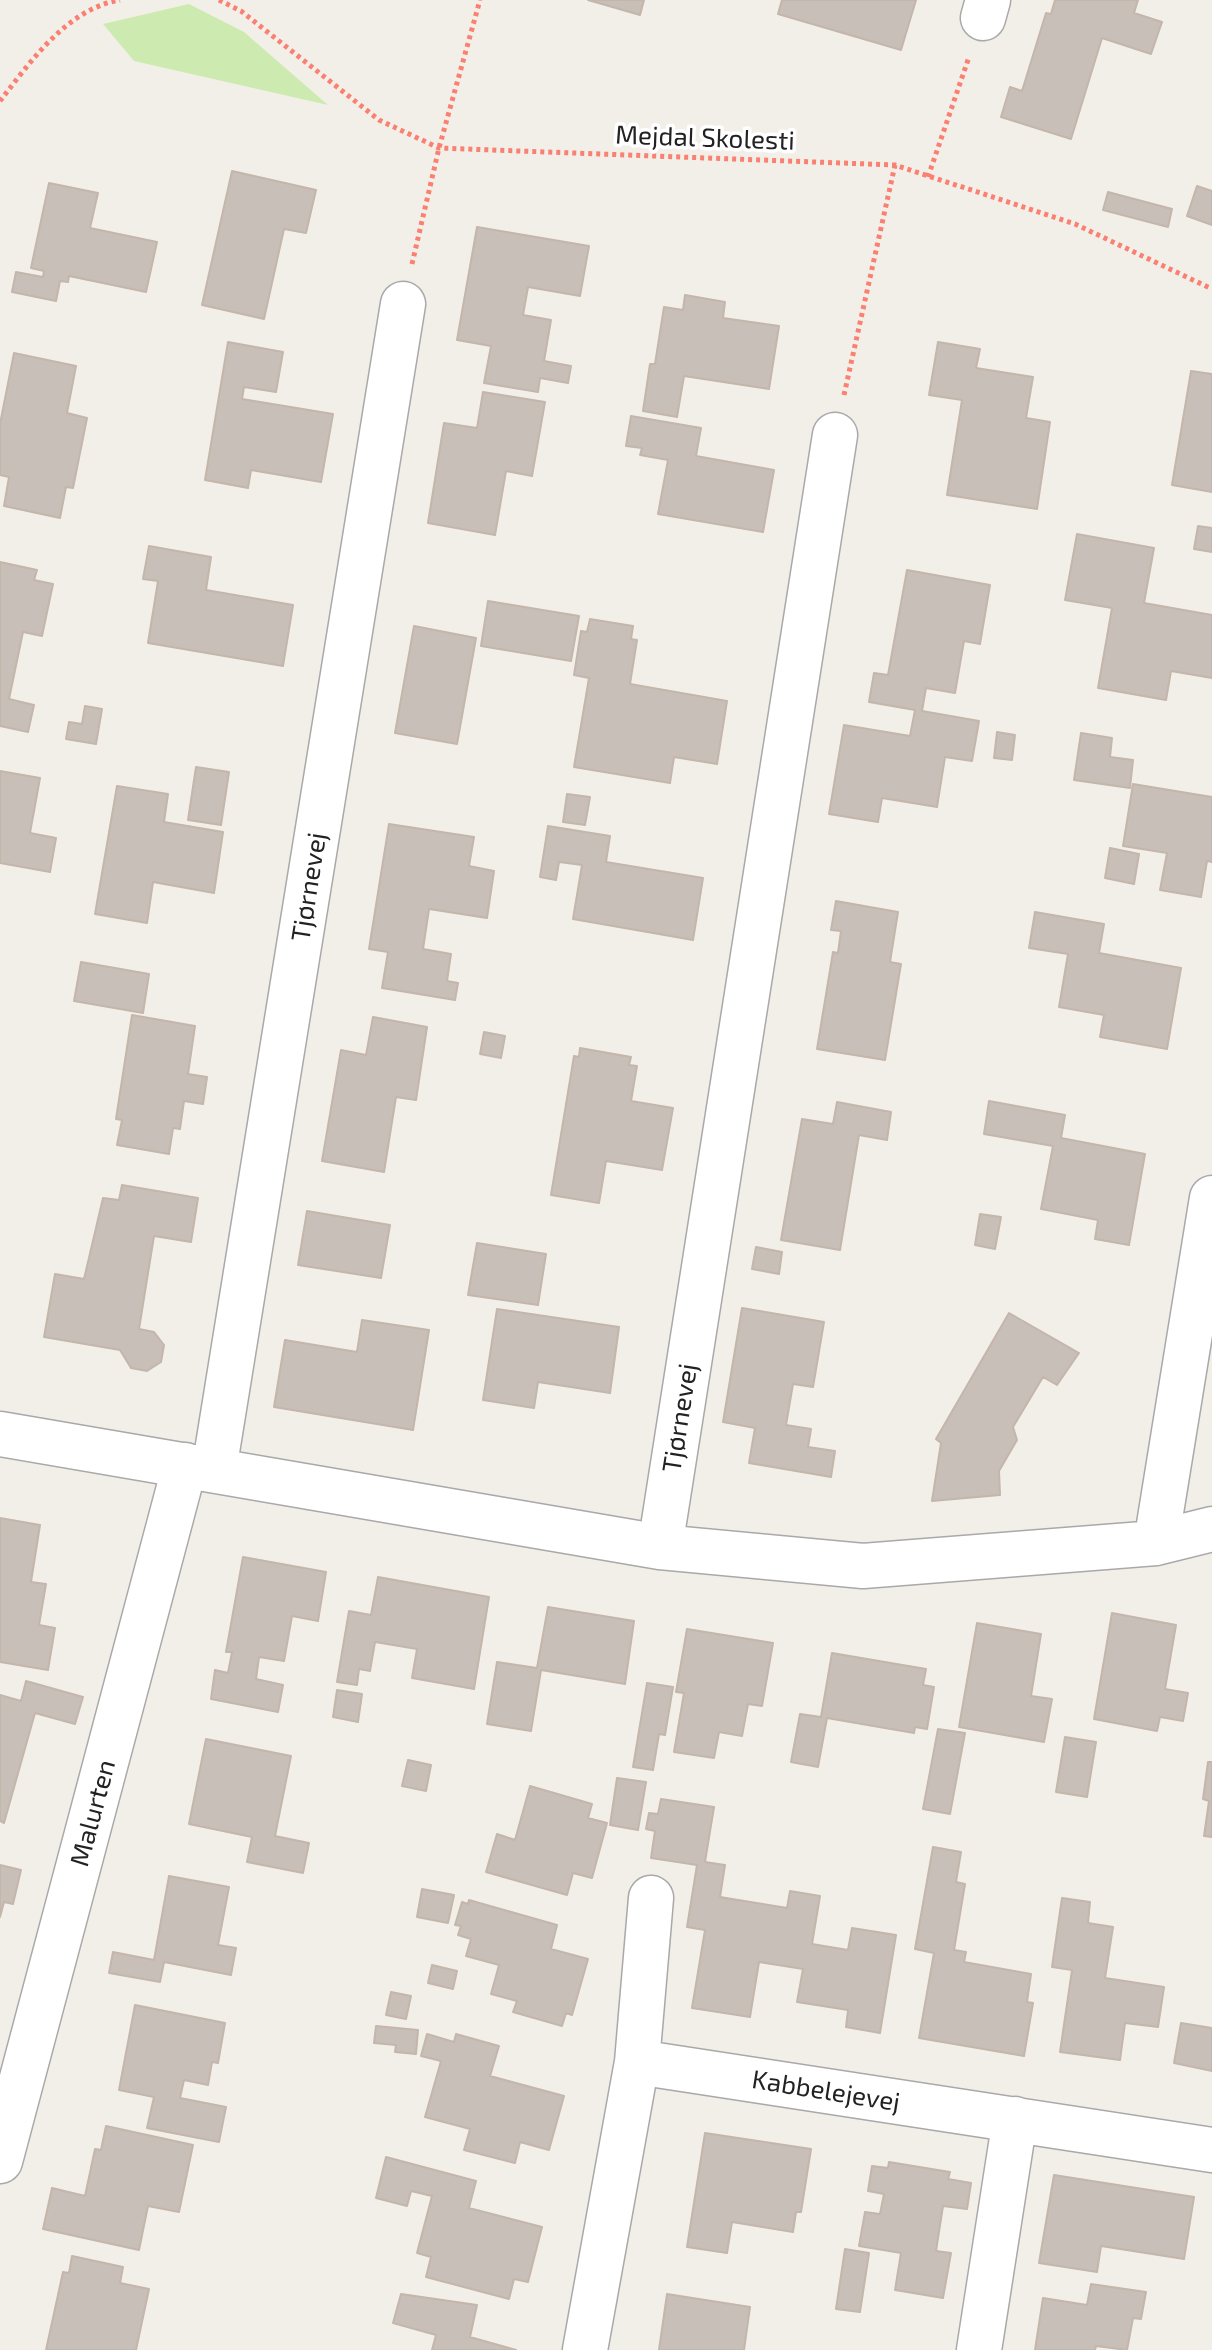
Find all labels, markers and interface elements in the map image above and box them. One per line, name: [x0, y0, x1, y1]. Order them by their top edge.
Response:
street label: Mejdal Skolesti: [615, 119, 795, 157]
street label: Tjørnevej: [285, 830, 333, 944]
street label: Tjørnevej: [656, 1361, 704, 1475]
street label: Malurten: [64, 1756, 122, 1870]
street label: Kabbelejevej: [750, 2064, 902, 2118]

